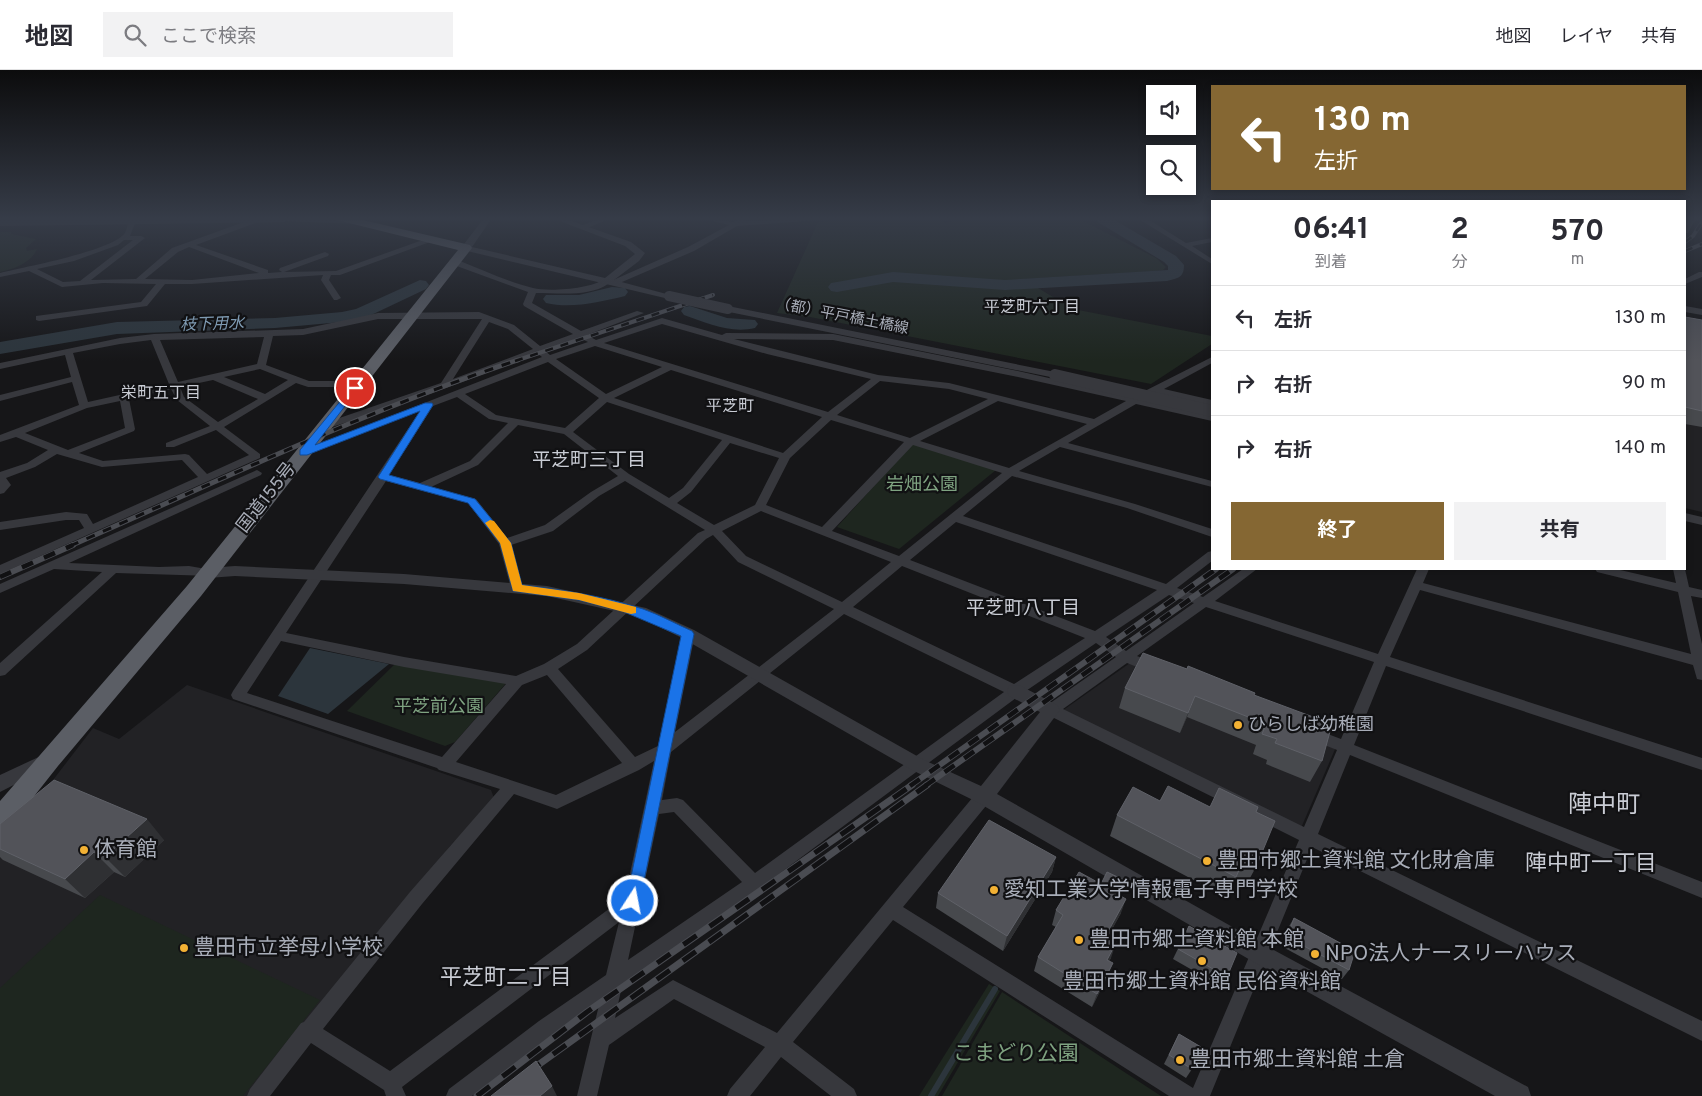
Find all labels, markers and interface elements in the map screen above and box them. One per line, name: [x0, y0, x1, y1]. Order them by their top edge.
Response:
search box: [103, 12, 453, 57]
icon: search: [121, 21, 149, 49]
text: 地図: [25, 23, 73, 53]
text: ここで検索: [161, 25, 256, 49]
text: 地図: [1496, 26, 1532, 49]
text: レイヤ: [1560, 26, 1613, 49]
text: 共有: [1641, 26, 1677, 49]
map controls: [1146, 85, 1196, 195]
button: sound: [1146, 85, 1196, 135]
text: 130 m: [1314, 99, 1411, 143]
icon: left: [1231, 105, 1296, 170]
button: search: [1146, 145, 1196, 195]
text: 左折: [1314, 149, 1358, 176]
text: 06:41: [1292, 212, 1369, 249]
text: 2: [1451, 212, 1469, 249]
text: 570: [1550, 214, 1605, 251]
text: m: [1571, 250, 1584, 270]
text: 到着: [1315, 253, 1347, 273]
text: 分: [1452, 253, 1468, 273]
street label: （都）平戸橋土橋線: [774, 295, 910, 339]
district label: 平芝町六丁目: [984, 298, 1080, 318]
icon: left: [1231, 304, 1259, 332]
text: 130 m: [1615, 306, 1666, 330]
text: 左折: [1274, 309, 1312, 333]
water label: 枝下用水: [180, 314, 246, 336]
pin: [334, 367, 376, 409]
icon: right: [1231, 369, 1259, 397]
text: 90 m: [1622, 371, 1666, 395]
icon: arrive: [341, 374, 369, 402]
text: 右折: [1274, 374, 1312, 398]
district label: 栄町五丁目: [121, 384, 201, 404]
district label: 平芝町: [706, 397, 754, 417]
icon: right: [1231, 434, 1259, 462]
text: 140 m: [1615, 436, 1666, 460]
text: 右折: [1274, 439, 1312, 463]
district label: 平芝町三丁目: [532, 449, 646, 473]
street label: 国道155号: [232, 458, 302, 538]
park label: 岩畑公園: [886, 474, 958, 497]
button: 終了: [1231, 502, 1444, 560]
button: 共有: [1454, 502, 1666, 560]
district label: 平芝町八丁目: [966, 597, 1080, 621]
park label: 平芝前公園: [394, 696, 484, 719]
place label: ひらしば幼稚園: [1248, 714, 1374, 737]
marker: ひらしば幼稚園: [1232, 719, 1244, 731]
district label: 陣中町: [1568, 791, 1640, 821]
place label: 体育館: [94, 837, 157, 864]
marker: 体育館: [78, 844, 90, 856]
place label: 豊田市郷土資料館 文化財倉庫: [1217, 848, 1495, 875]
district label: 陣中町一丁目: [1525, 851, 1657, 878]
marker: 豊田市郷土資料館 文化財倉庫: [1201, 855, 1213, 867]
position arrow: [606, 874, 658, 926]
place label: 愛知工業大学情報電子専門学校: [1004, 877, 1298, 904]
marker: 愛知工業大学情報電子専門学校: [988, 884, 1000, 896]
place label: 豊田市郷土資料館 本館: [1089, 927, 1304, 954]
marker: 豊田市郷土資料館 本館: [1073, 934, 1085, 946]
place label: 豊田市立挙母小学校: [194, 935, 383, 962]
place label: NPO法人ナースリーハウス: [1325, 941, 1577, 968]
marker: 豊田市立挙母小学校: [178, 942, 190, 954]
marker: NPO法人ナースリーハウス: [1309, 948, 1321, 960]
marker: 豊田市郷土資料館 民俗資料館: [1196, 955, 1208, 967]
district label: 平芝町二丁目: [440, 965, 572, 992]
place label: 豊田市郷土資料館 民俗資料館: [1063, 969, 1341, 996]
park label: こまどり公園: [953, 1041, 1079, 1068]
place label: 豊田市郷土資料館 土倉: [1190, 1047, 1405, 1074]
marker: 豊田市郷土資料館 土倉: [1174, 1054, 1186, 1066]

